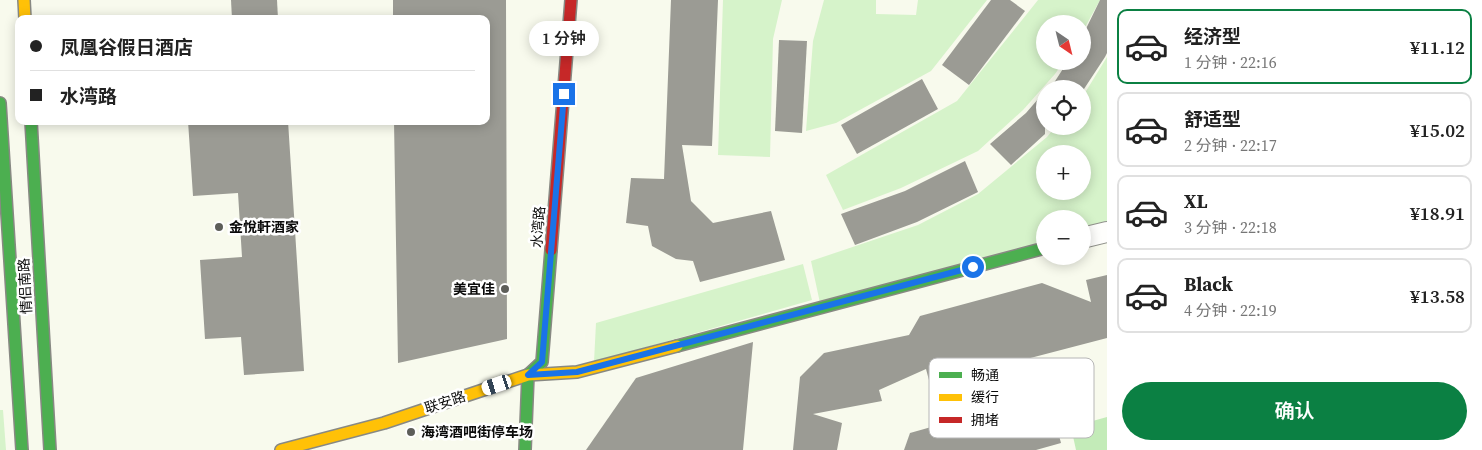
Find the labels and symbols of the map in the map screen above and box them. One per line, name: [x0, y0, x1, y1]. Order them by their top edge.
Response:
north arrow: [1036, 15, 1091, 70]
callout: 1 分钟: [529, 22, 599, 56]
route end: [553, 83, 575, 105]
street label: 水湾路: [526, 205, 550, 249]
place label: 金悅軒酒家: [229, 217, 299, 237]
marker: 金悅軒酒家: [213, 221, 225, 233]
route start: [962, 256, 984, 278]
street label: 情侣南路: [14, 258, 36, 314]
place label: 美宜佳: [453, 279, 495, 299]
marker: 美宜佳: [499, 283, 511, 295]
legend: [929, 358, 1094, 438]
text: 畅通: [971, 365, 999, 385]
car: [480, 373, 513, 397]
street label: 联安路: [422, 386, 468, 418]
text: 缓行: [971, 387, 999, 407]
text: 拥堵: [971, 410, 999, 430]
place label: 海湾酒吧街停车场: [421, 422, 533, 442]
marker: 海湾酒吧街停车场: [405, 426, 417, 438]

